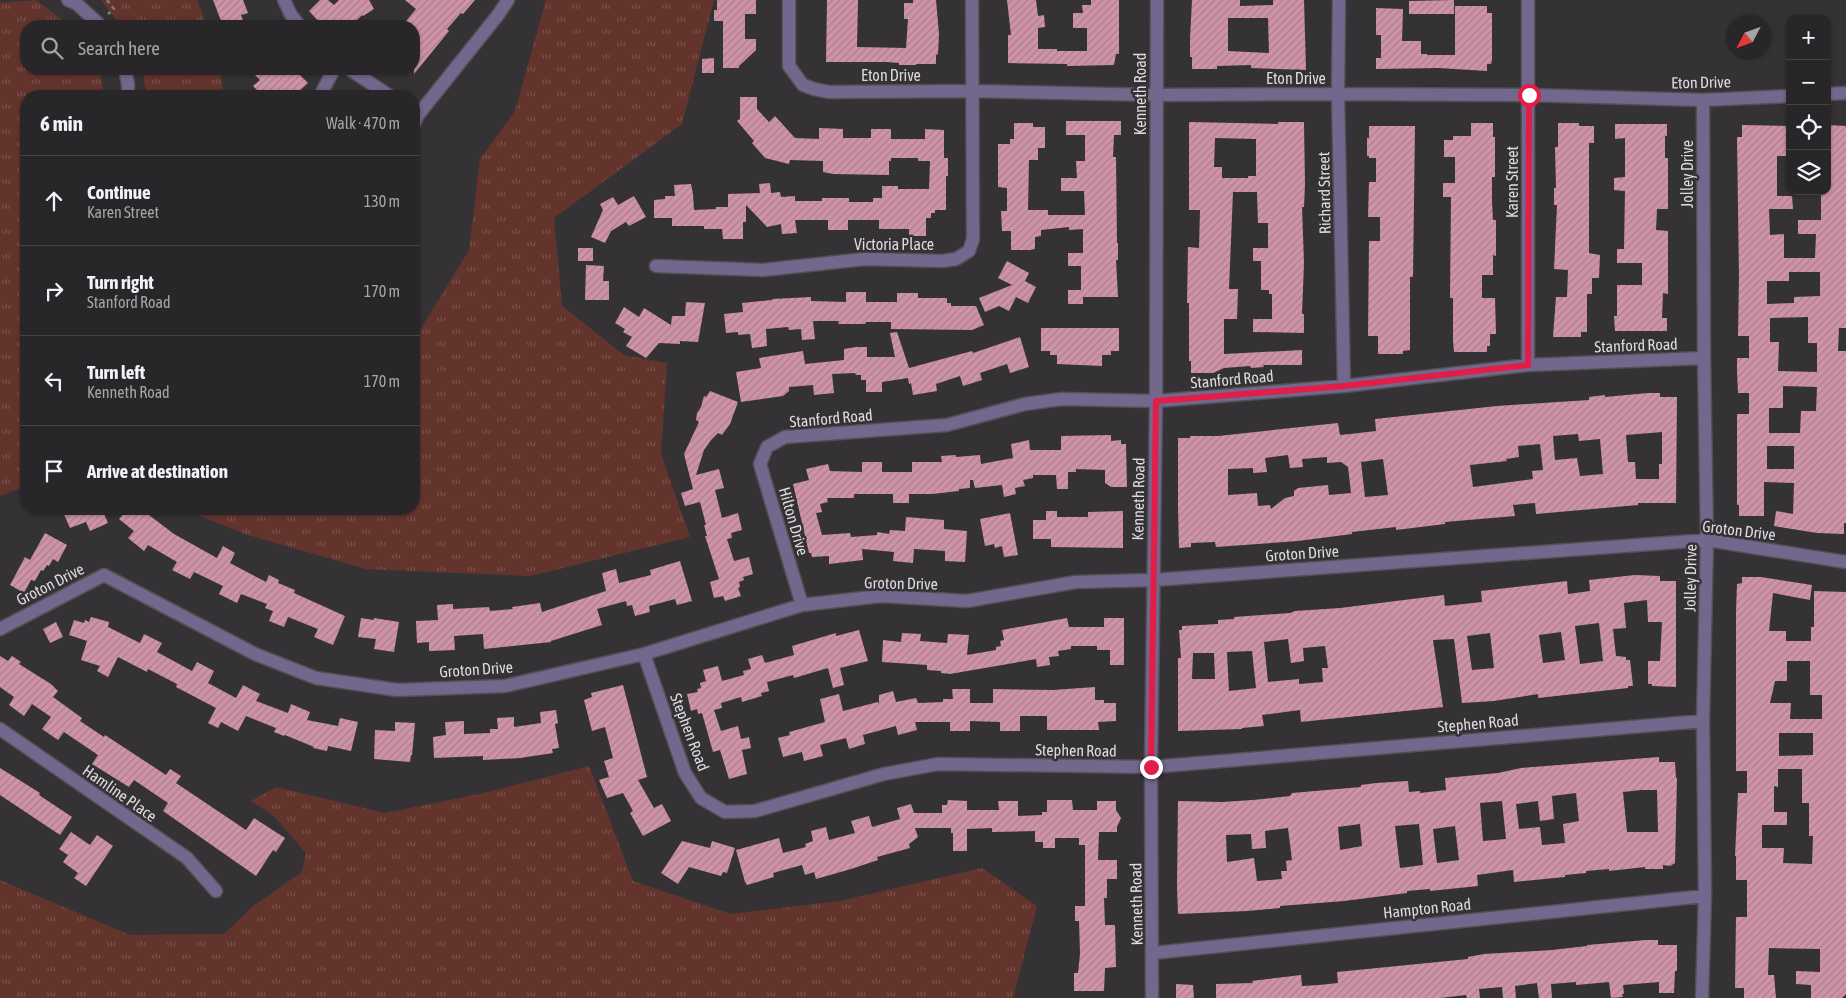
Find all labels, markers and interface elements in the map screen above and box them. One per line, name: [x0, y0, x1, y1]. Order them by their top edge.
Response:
north arrow: [1726, 15, 1771, 60]
map controls: [1786, 15, 1831, 195]
button: +: [1786, 15, 1831, 60]
search box: [20, 20, 420, 75]
icon: search: [38, 34, 66, 62]
text: Search here: [78, 37, 160, 59]
street label: Kenneth Road: [1131, 53, 1149, 135]
button: −: [1786, 60, 1831, 105]
street label: Eton Drive: [861, 66, 921, 84]
street label: Eton Drive: [1266, 69, 1326, 87]
street label: Eton Drive: [1671, 72, 1731, 92]
route start: [1518, 84, 1541, 107]
button: locate: [1786, 105, 1831, 150]
text: 6 min: [40, 111, 83, 135]
text: Walk · 470 m: [326, 114, 400, 132]
street label: Jolley Drive: [1678, 140, 1697, 208]
street label: Karen Street: [1503, 146, 1521, 218]
button: layers: [1786, 150, 1831, 195]
street label: Richard Street: [1314, 151, 1334, 234]
text: Continue: [87, 181, 151, 203]
icon: ahead: [40, 187, 68, 215]
text: 130 m: [364, 192, 400, 210]
text: Karen Street: [87, 203, 159, 221]
street label: Victoria Place: [854, 235, 934, 253]
text: Turn right: [87, 271, 154, 293]
icon: right: [40, 277, 68, 305]
text: 170 m: [364, 282, 400, 300]
text: Stanford Road: [87, 293, 171, 311]
street label: Stanford Road: [1594, 335, 1678, 355]
text: Turn left: [87, 361, 145, 383]
street label: Stanford Road: [1190, 366, 1274, 392]
icon: left: [40, 367, 68, 395]
text: 170 m: [364, 372, 400, 390]
text: Kenneth Road: [87, 383, 170, 401]
street label: Stanford Road: [789, 405, 873, 431]
icon: arrive: [40, 457, 68, 485]
street label: Kenneth Road: [1128, 458, 1148, 540]
text: Arrive at destination: [87, 460, 228, 482]
street label: Hilton Drive: [776, 485, 812, 557]
street label: Groton Drive: [1701, 517, 1777, 543]
street label: Groton Drive: [1265, 541, 1339, 565]
street label: Jolley Drive: [1680, 544, 1701, 612]
street label: Groton Drive: [13, 559, 87, 609]
street label: Groton Drive: [864, 573, 938, 593]
street label: Groton Drive: [439, 657, 513, 681]
street label: Stephen Road: [666, 691, 713, 774]
street label: Stephen Road: [1437, 710, 1519, 737]
street label: Stephen Road: [1035, 740, 1117, 761]
route end: [1140, 756, 1163, 779]
street label: Hamline Place: [80, 761, 160, 825]
street label: Kenneth Road: [1126, 863, 1146, 945]
street label: Hampton Road: [1382, 894, 1472, 923]

